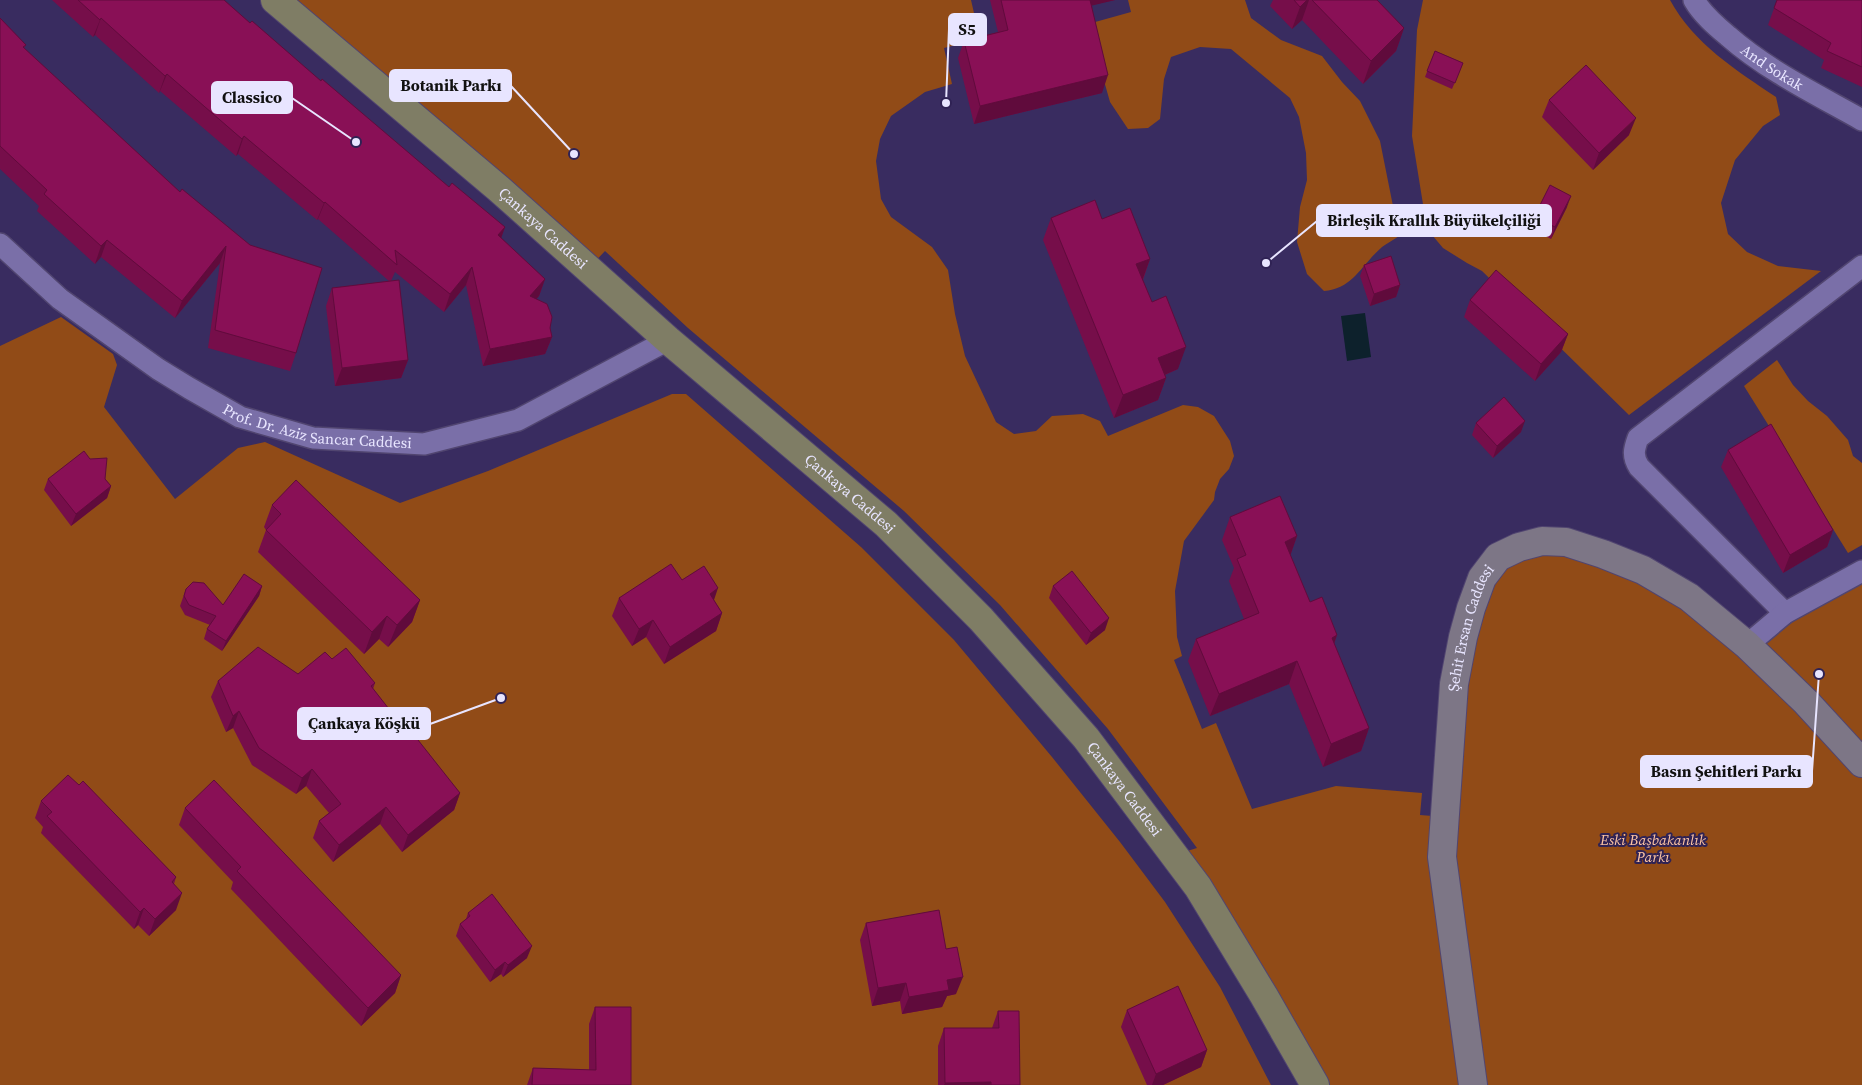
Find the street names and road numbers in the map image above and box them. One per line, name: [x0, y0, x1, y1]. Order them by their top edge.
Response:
street label: And Sokak: [1736, 39, 1808, 96]
street label: Çankaya Caddesi: [494, 182, 592, 273]
street label: Prof. Dr. Aziz Sancar Caddesi: [219, 398, 412, 453]
street label: Çankaya Caddesi: [800, 449, 901, 538]
street label: Şehit Ersan Caddesi: [1443, 560, 1499, 692]
street label: Çankaya Caddesi: [1082, 737, 1167, 840]

